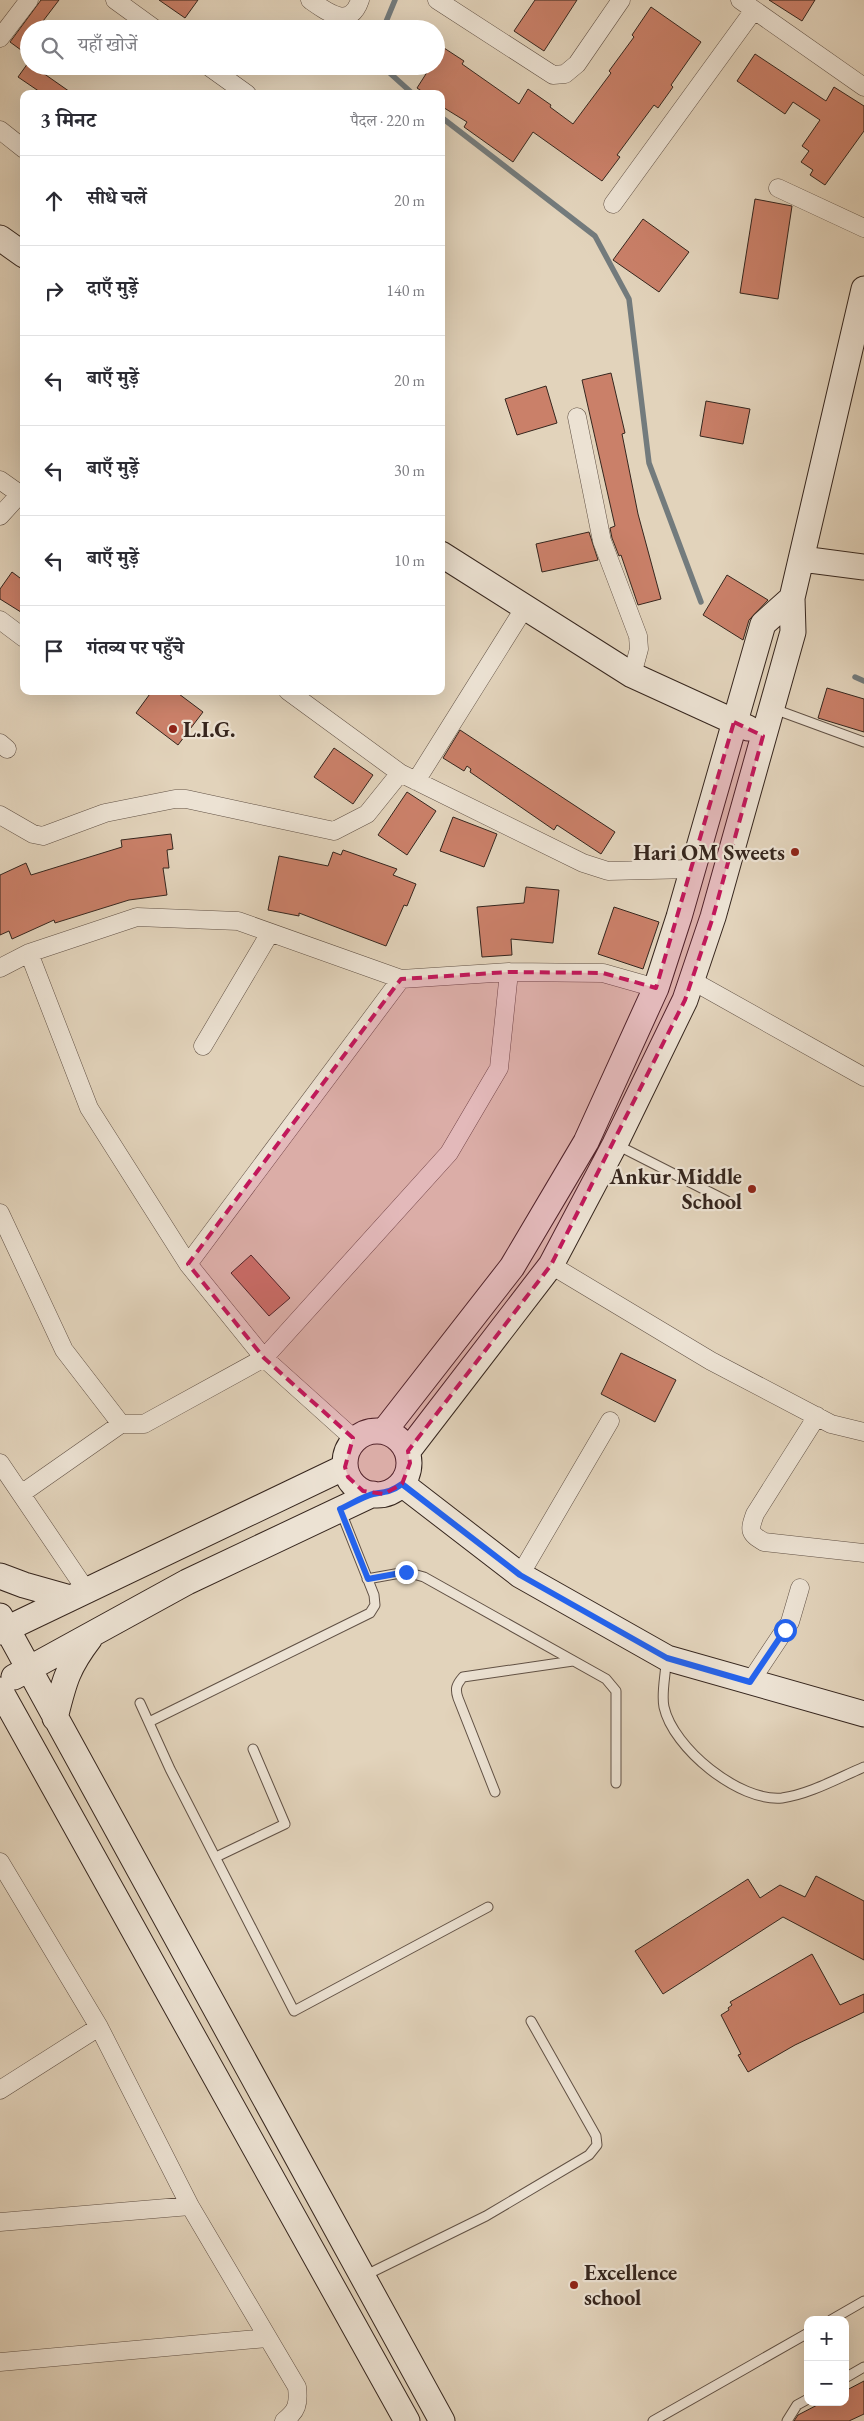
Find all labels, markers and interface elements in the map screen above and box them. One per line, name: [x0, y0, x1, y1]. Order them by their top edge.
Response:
search box: [20, 20, 445, 75]
text: यहाँ खोजें: [78, 32, 137, 57]
icon: search: [38, 34, 66, 62]
text: 3 मिनट: [40, 106, 96, 133]
text: पैदल · 220 m: [351, 110, 425, 131]
text: सीधे चलें: [87, 185, 147, 210]
icon: ahead: [40, 187, 68, 215]
text: 20 m: [394, 190, 425, 211]
text: दाएँ मुड़ें: [87, 275, 138, 300]
icon: right: [40, 277, 68, 305]
text: 140 m: [386, 280, 425, 301]
text: बाएँ मुड़ें: [87, 365, 139, 390]
icon: left: [40, 367, 68, 395]
text: 20 m: [394, 370, 425, 391]
text: बाएँ मुड़ें: [87, 455, 139, 480]
icon: left: [40, 457, 68, 485]
text: 30 m: [394, 460, 425, 481]
text: बाएँ मुड़ें: [87, 545, 139, 570]
icon: left: [40, 547, 68, 575]
text: 10 m: [394, 550, 425, 571]
text: गंतव्य पर पहुँचे: [87, 635, 184, 660]
icon: arrive: [40, 637, 68, 665]
place label: L.I.G.: [183, 715, 235, 744]
marker: L.I.G.: [167, 723, 179, 735]
place label: Hari OM Sweets: [633, 838, 785, 867]
marker: Hari OM Sweets: [789, 846, 801, 858]
place label: Ankur Middle School: [609, 1162, 742, 1216]
marker: Ankur Middle School: [746, 1183, 758, 1195]
route end: [395, 1561, 418, 1584]
route start: [774, 1619, 797, 1642]
place label: Excellence school: [584, 2258, 677, 2312]
marker: Excellence school: [568, 2279, 580, 2291]
map controls: [804, 2316, 849, 2406]
button: +: [804, 2316, 849, 2361]
button: −: [804, 2361, 849, 2406]

